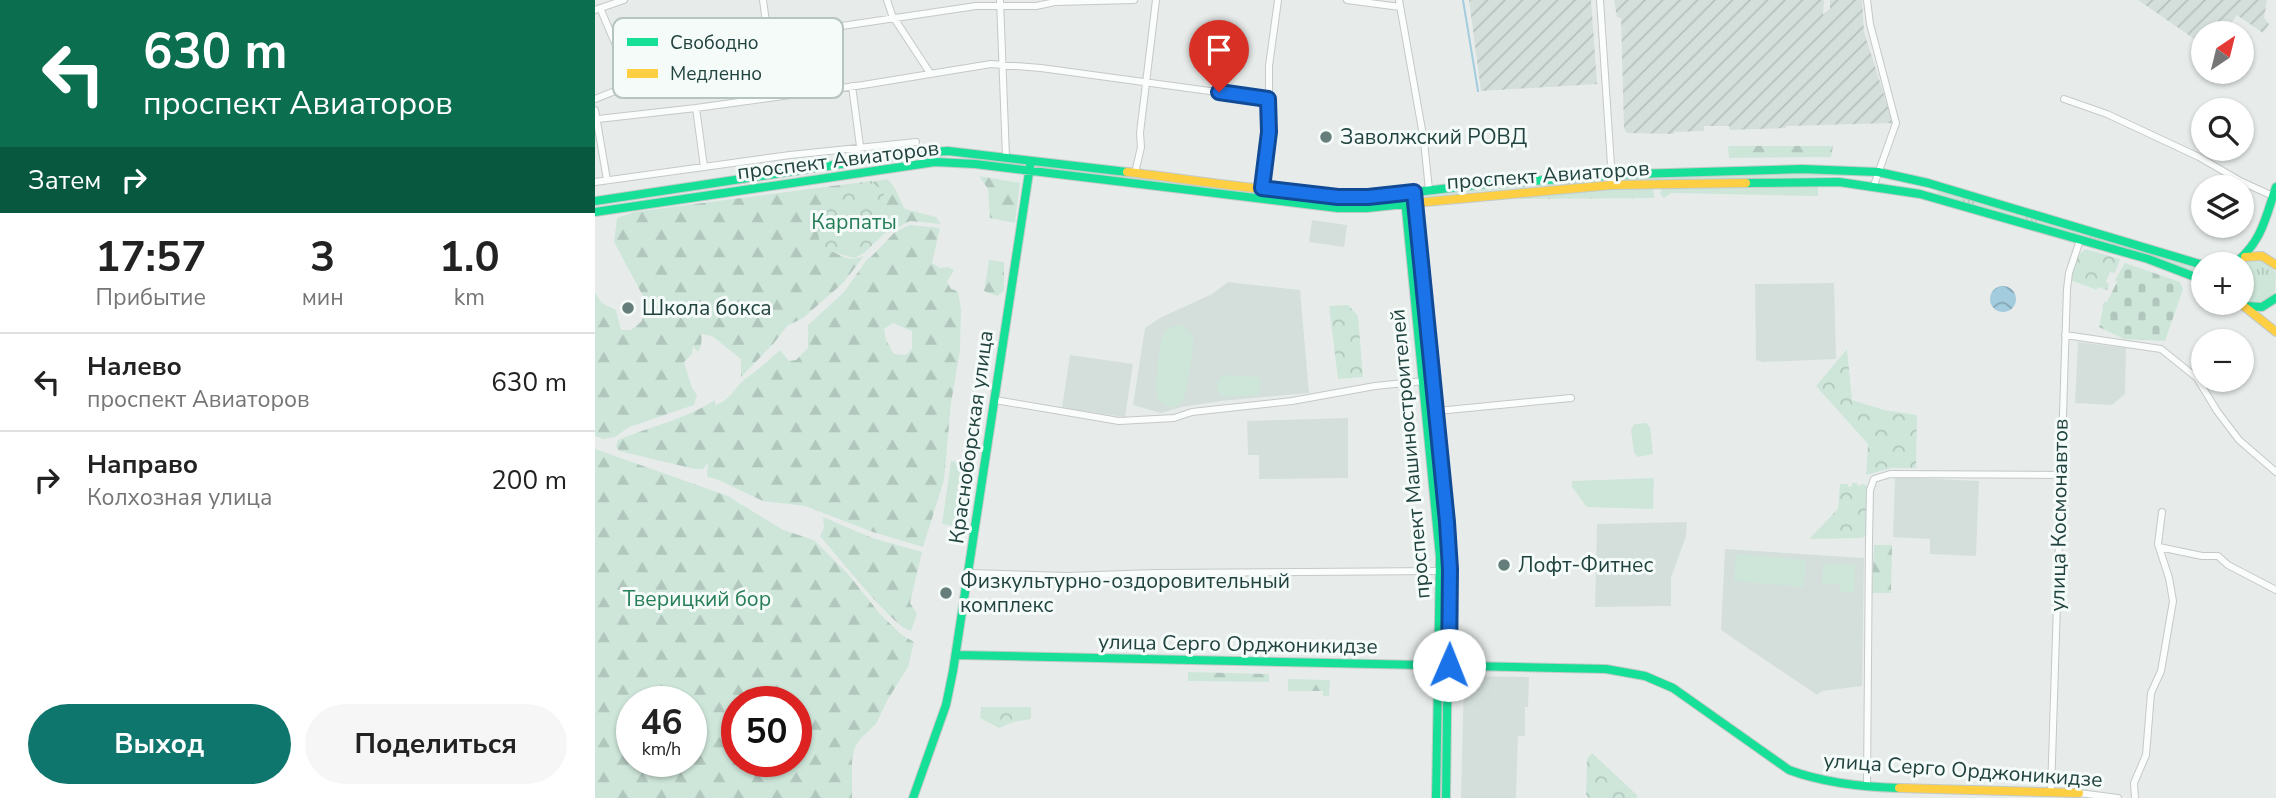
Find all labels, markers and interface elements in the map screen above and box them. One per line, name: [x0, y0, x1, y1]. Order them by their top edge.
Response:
text: 630 m: [143, 18, 287, 85]
legend: [613, 18, 843, 98]
pin: [1189, 20, 1249, 92]
north arrow: [2191, 21, 2254, 84]
map controls: [2191, 21, 2254, 392]
icon: left: [28, 28, 119, 119]
text: Свободно: [670, 30, 759, 56]
icon: arrive: [1200, 31, 1238, 69]
text: Медленно: [670, 61, 762, 87]
text: проспект Авиаторов: [143, 82, 453, 125]
button: search: [2191, 98, 2254, 161]
place label: Заволжский РОВД: [1340, 123, 1527, 151]
marker: Заволжский РОВД: [1318, 129, 1334, 145]
street label: проспект Авиаторов: [735, 134, 941, 186]
street label: проспект Авиаторов: [1446, 154, 1650, 196]
icon: right: [115, 161, 153, 199]
text: Затем: [28, 163, 101, 198]
button: layers: [2191, 175, 2254, 238]
park label: Карпаты: [811, 208, 897, 236]
text: 17:57: [95, 229, 206, 286]
text: 3: [310, 229, 335, 286]
text: 1.0: [439, 229, 500, 286]
button: +: [2191, 252, 2254, 315]
text: Прибытие: [96, 282, 206, 313]
text: мин: [302, 282, 344, 313]
text: km: [454, 282, 485, 313]
place label: Школа бокса: [642, 294, 772, 322]
marker: Школа бокса: [620, 300, 636, 316]
street label: проспект Машиностроителей: [1383, 308, 1437, 600]
street label: Красноборская улица: [942, 329, 1000, 545]
button: −: [2191, 329, 2254, 392]
text: Налево: [87, 349, 182, 384]
icon: left: [28, 363, 66, 401]
text: 630 m: [491, 365, 567, 400]
text: проспект Авиаторов: [87, 384, 310, 415]
street label: улица Космонавтов: [2043, 418, 2075, 612]
text: Направо: [87, 447, 198, 482]
icon: right: [28, 461, 66, 499]
text: 200 m: [491, 463, 567, 498]
text: Колхозная улица: [87, 482, 272, 513]
place label: Лофт-Фитнес: [1518, 551, 1653, 579]
marker: Лофт-Фитнес: [1496, 557, 1512, 573]
place label: Физкультурно-оздоровительный комплекс: [960, 567, 1290, 619]
park label: Тверицкий бор: [623, 585, 771, 613]
marker: Физкультурно-оздоровительный комплекс: [938, 585, 954, 601]
street label: улица Серго Орджоникидзе: [1098, 628, 1378, 660]
position arrow: [1412, 628, 1486, 702]
speed limit sign: 50: [721, 686, 812, 777]
text: 46: [640, 699, 683, 746]
button: Выход: [28, 704, 291, 784]
button: Поделиться: [305, 704, 567, 784]
text: km/h: [642, 737, 681, 761]
street label: улица Серго Орджоникидзе: [1823, 746, 2103, 794]

